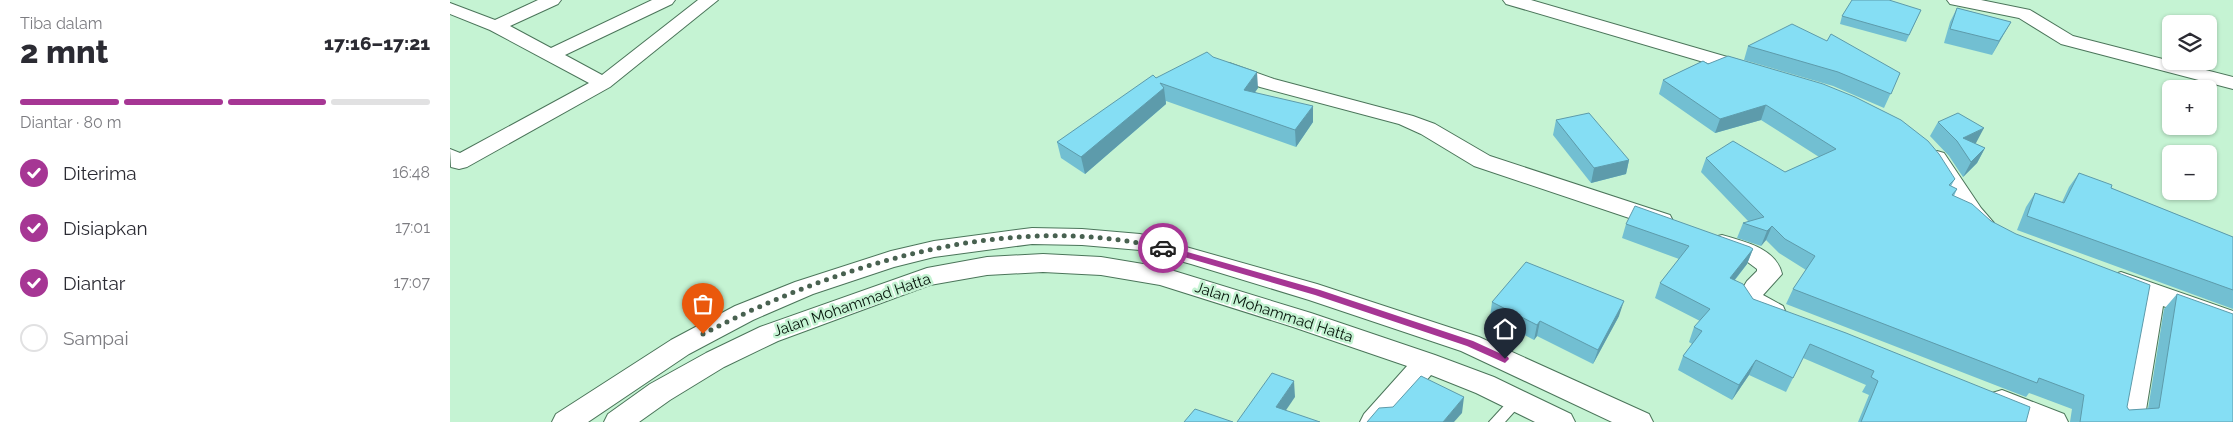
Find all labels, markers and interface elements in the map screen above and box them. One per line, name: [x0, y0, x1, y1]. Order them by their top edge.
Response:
text: Tiba dalam: [20, 14, 102, 33]
map controls: [2162, 15, 2217, 200]
button: layers: [2162, 15, 2217, 70]
text: 17:16–17:21: [324, 32, 430, 54]
text: 2 mnt: [20, 33, 108, 70]
button: +: [2162, 80, 2217, 135]
text: Diantar · 80 m: [20, 113, 121, 132]
button: −: [2162, 145, 2217, 200]
icon: check: [20, 159, 48, 187]
text: Diterima: [63, 162, 137, 184]
text: 16:48: [392, 163, 430, 182]
icon: check: [20, 214, 48, 242]
text: Disiapkan: [63, 217, 148, 239]
text: 17:01: [395, 218, 430, 237]
courier: [1138, 223, 1188, 273]
icon: car: [1149, 234, 1177, 262]
icon: check: [20, 269, 48, 297]
street label: Jalan Mohammad Hatta: [771, 270, 933, 340]
text: Diantar: [63, 272, 125, 294]
text: 17:07: [393, 273, 430, 292]
street label: Jalan Mohammad Hatta: [1193, 278, 1355, 346]
pin: [682, 283, 724, 334]
icon: bag: [689, 290, 717, 318]
pin: [1484, 308, 1526, 359]
icon: home: [1491, 315, 1519, 343]
text: Sampai: [63, 327, 129, 349]

